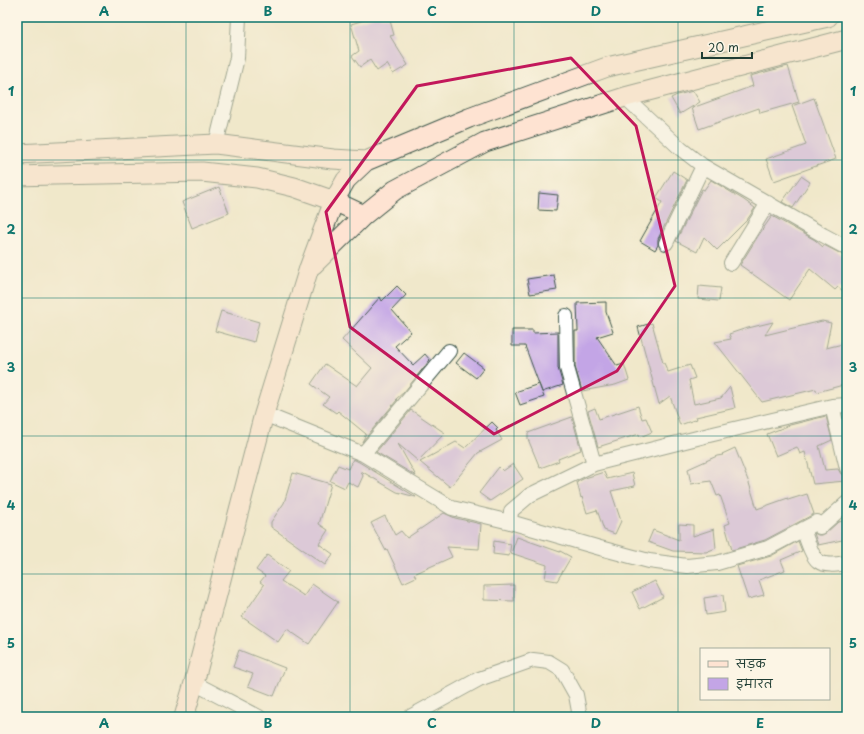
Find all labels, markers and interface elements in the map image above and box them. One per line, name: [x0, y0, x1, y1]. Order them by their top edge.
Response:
text: A: [99, 1, 109, 20]
text: B: [264, 1, 273, 20]
text: C: [427, 1, 437, 20]
text: D: [591, 1, 601, 20]
text: E: [756, 1, 764, 20]
scale bar: [702, 34, 752, 60]
text: 20 m: [708, 38, 739, 56]
text: 1: [8, 81, 14, 100]
text: 1: [850, 81, 856, 100]
text: 2: [6, 219, 16, 238]
text: 2: [848, 219, 858, 238]
text: 3: [7, 357, 16, 376]
text: 3: [849, 357, 858, 376]
text: 4: [7, 495, 16, 514]
text: 4: [849, 495, 858, 514]
text: 5: [7, 633, 15, 652]
text: 5: [849, 633, 857, 652]
legend: [700, 648, 830, 700]
text: सड़क: [735, 654, 767, 672]
text: इमारत: [736, 674, 774, 692]
text: A: [99, 713, 109, 732]
text: B: [264, 713, 273, 732]
text: C: [427, 713, 437, 732]
text: D: [591, 713, 601, 732]
text: E: [756, 713, 764, 732]

